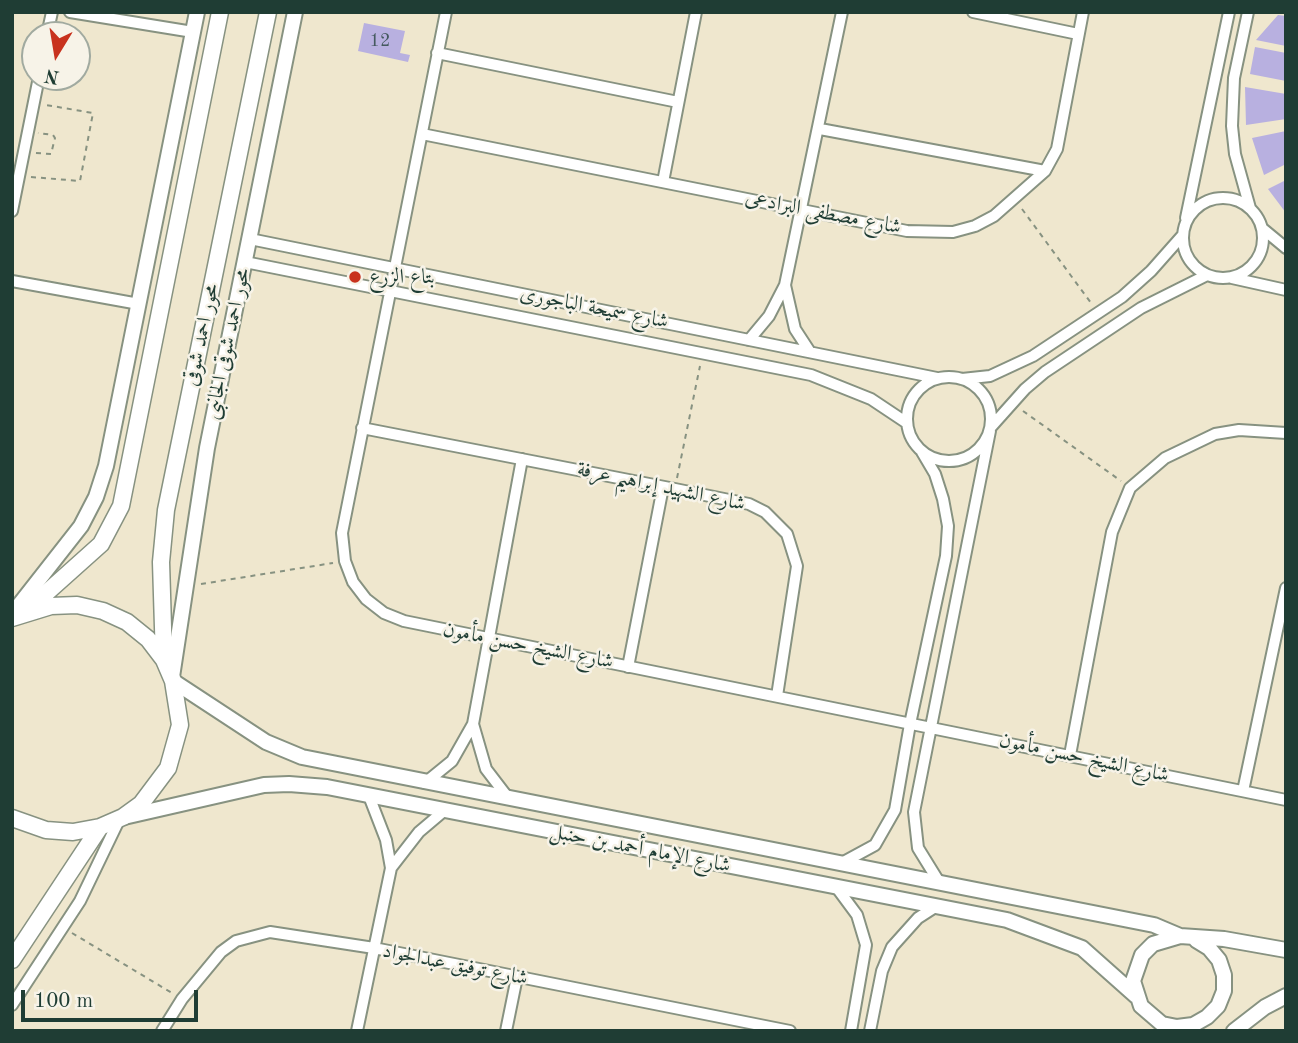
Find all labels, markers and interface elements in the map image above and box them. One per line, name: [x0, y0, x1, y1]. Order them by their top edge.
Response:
north arrow: [21, 21, 91, 91]
house number: 12: [370, 30, 390, 52]
text: N: [43, 64, 61, 86]
street label: شارع مصطفى البرادعى: [743, 186, 903, 240]
place label: بتاع الزرع: [369, 264, 435, 290]
street label: محور احمد شوقى الجانبى: [200, 266, 256, 422]
marker: بتاع الزرع: [347, 269, 363, 285]
street label: شارع سميحة الباجورى: [518, 281, 670, 335]
street label: محور احمد شوقى: [179, 282, 225, 388]
street label: شارع الشهيد إبراهيم عرفة: [575, 457, 747, 517]
street label: شارع الشيخ حسن مأمون: [441, 617, 615, 675]
street label: شارع الشيخ حسن مأمون: [997, 728, 1171, 788]
street label: شارع الإمام أحمد بن حنبل: [547, 819, 733, 879]
street label: شارع توفيق عبدالجواد: [380, 939, 530, 991]
scale bar: [24, 976, 201, 1020]
text: 100 m: [34, 991, 93, 1012]

